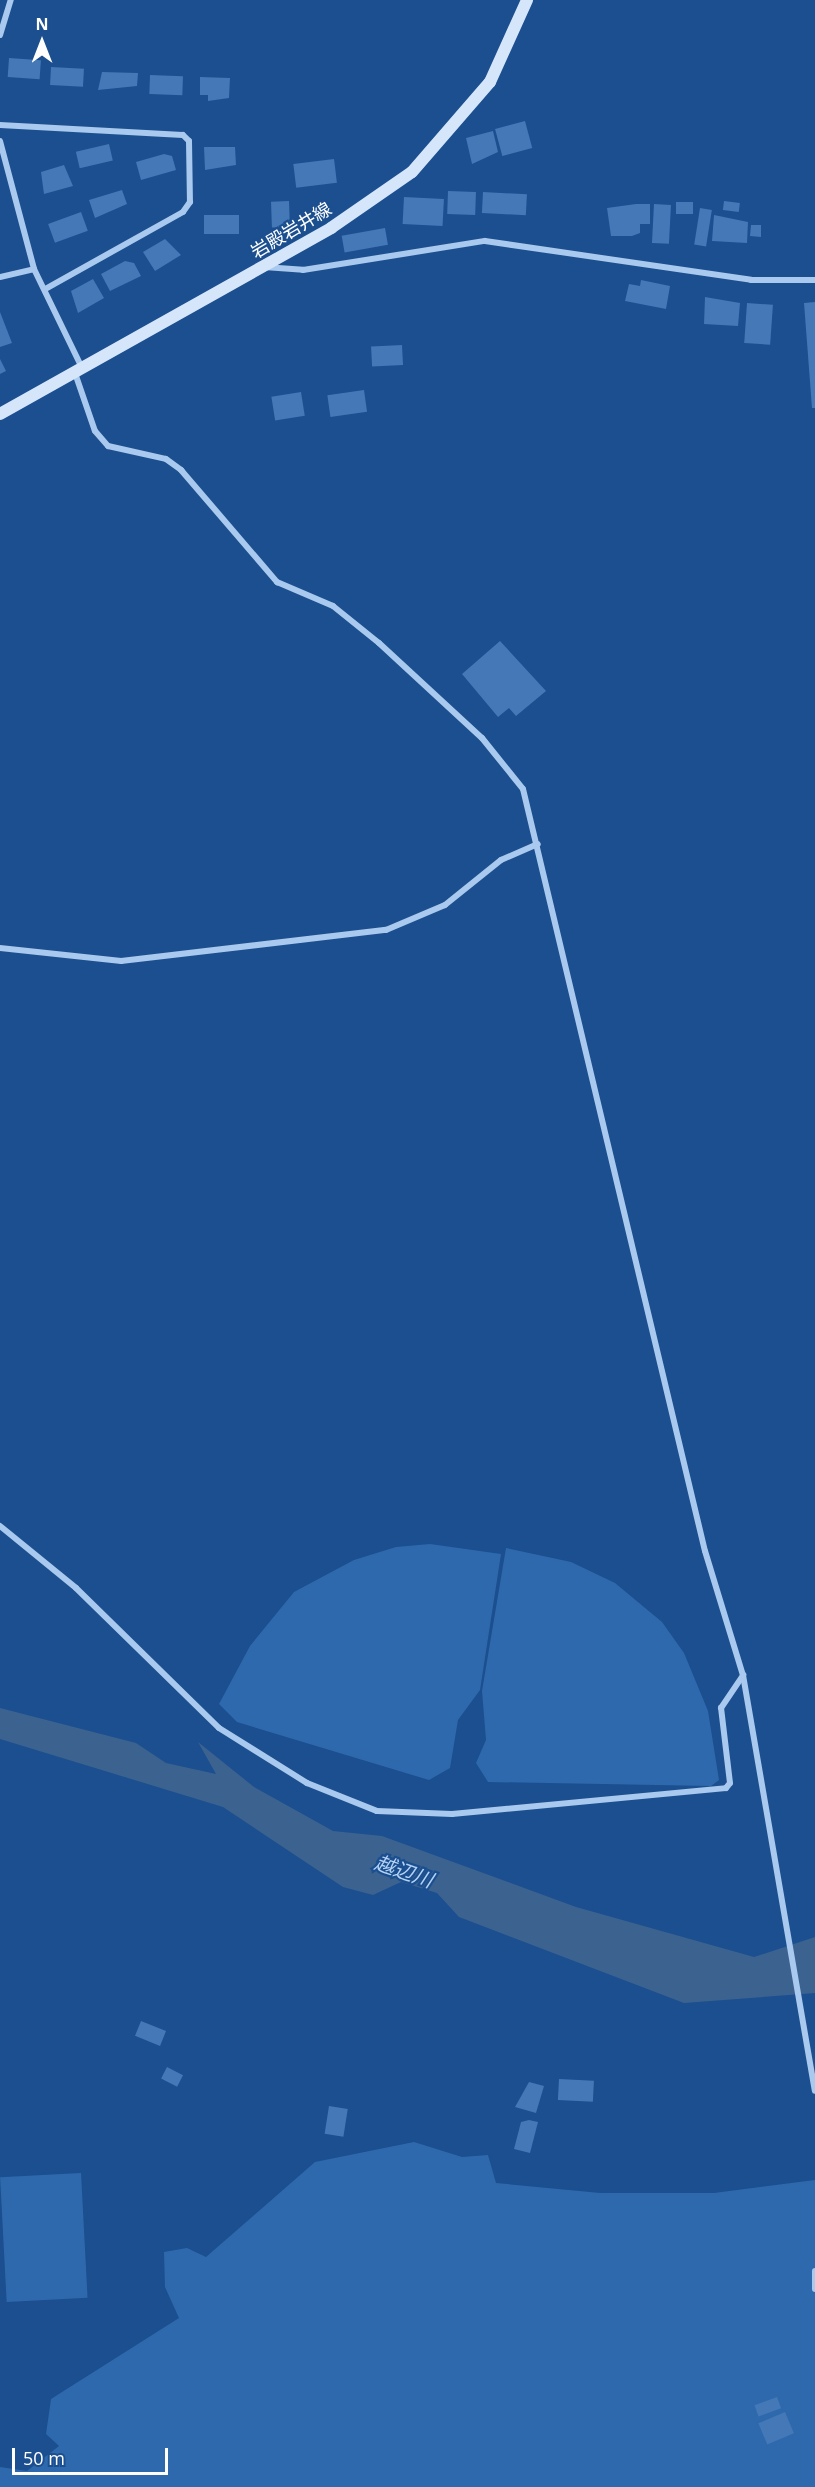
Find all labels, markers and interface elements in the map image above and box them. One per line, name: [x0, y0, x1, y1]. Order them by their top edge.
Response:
north arrow: [12, 12, 72, 72]
text: N: [35, 13, 49, 35]
street label: 岩殿岩井線: [247, 198, 335, 262]
water label: 越辺川: [372, 1850, 436, 1892]
scale bar: [15, 2436, 171, 2474]
text: 50 m: [23, 2446, 65, 2470]

